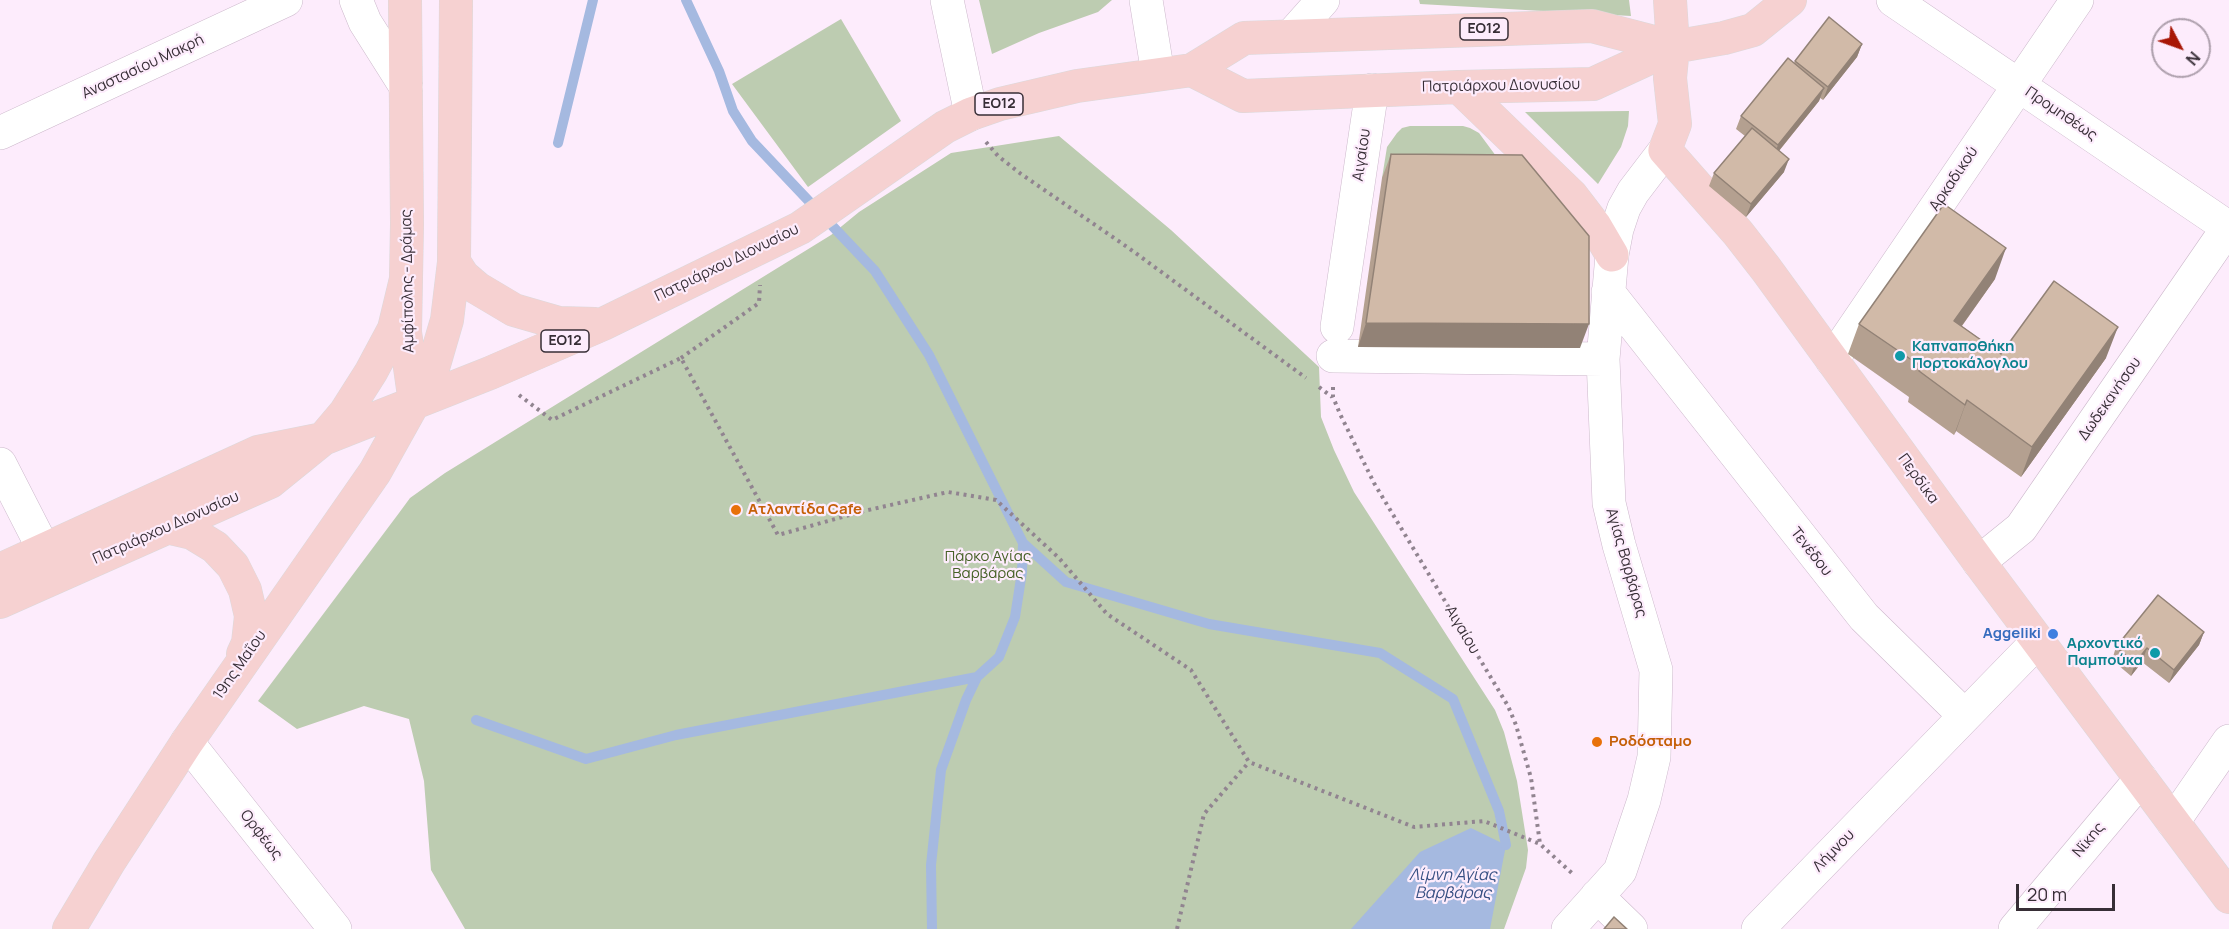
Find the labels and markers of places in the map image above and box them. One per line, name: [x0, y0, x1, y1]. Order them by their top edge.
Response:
place label: Καπναποθήκη Πορτοκάλογλου: [1912, 338, 2028, 373]
marker: Καπναποθήκη Πορτοκάλογλου: [1893, 349, 1907, 363]
place label: Ατλαντίδα Cafe: [748, 501, 862, 519]
marker: Ατλαντίδα Cafe: [729, 503, 743, 517]
place label: Aggeliki: [1983, 625, 2041, 643]
marker: Aggeliki: [2046, 627, 2060, 641]
place label: Αρχοντικό Παμπούκα: [2067, 635, 2143, 670]
marker: Αρχοντικό Παμπούκα: [2148, 646, 2162, 660]
place label: Ροδόσταμο: [1609, 733, 1692, 751]
marker: Ροδόσταμο: [1590, 735, 1604, 749]

